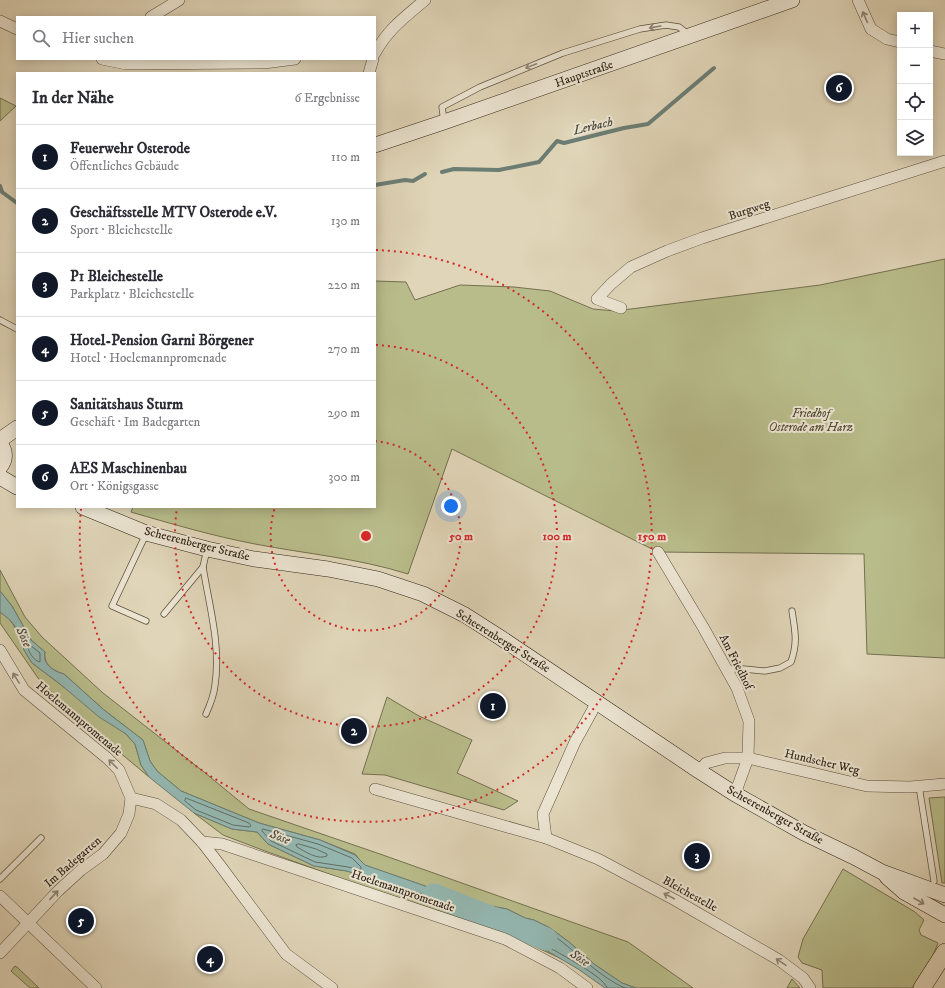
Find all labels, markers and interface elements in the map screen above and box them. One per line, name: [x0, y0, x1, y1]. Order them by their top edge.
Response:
one-way arrow: [861, 11, 869, 23]
map controls: [897, 12, 933, 156]
button: +: [897, 12, 933, 48]
search box: [16, 16, 376, 60]
one-way arrow: [648, 23, 661, 31]
icon: search: [30, 27, 52, 49]
text: Hier suchen: [62, 29, 134, 48]
button: −: [897, 48, 933, 84]
street label: Hauptstraße: [553, 57, 615, 91]
one-way arrow: [525, 63, 537, 71]
pin: 6: [826, 73, 852, 103]
button: locate: [897, 84, 933, 120]
text: In der Nähe: [32, 87, 114, 109]
text: 6 Ergebnisse: [294, 90, 360, 106]
water label: Lerbach: [571, 114, 614, 139]
button: layers: [897, 120, 933, 156]
text: Feuerwehr Osterode: [70, 139, 190, 158]
text: 1: [43, 149, 47, 165]
text: 110 m: [331, 149, 360, 165]
text: Öffentliches Gebäude: [70, 158, 179, 174]
street label: Burgweg: [727, 196, 772, 224]
text: Geschäftsstelle MTV Osterode e.V.: [70, 203, 277, 222]
text: 2: [42, 213, 48, 229]
text: 130 m: [331, 213, 360, 229]
text: Sport · Bleichestelle: [70, 222, 173, 238]
text: P1 Bleichestelle: [70, 267, 163, 286]
text: 3: [43, 277, 47, 293]
text: 220 m: [328, 277, 360, 293]
text: Parkplatz · Bleichestelle: [70, 286, 194, 302]
text: Hotel-Pension Garni Börgener: [70, 331, 254, 350]
text: 4: [41, 341, 49, 357]
text: 270 m: [328, 341, 360, 357]
text: Hotel · Hoelemannpromenade: [70, 350, 227, 366]
text: Sanitätshaus Sturm: [70, 395, 183, 414]
text: 5: [42, 405, 48, 421]
text: 290 m: [328, 405, 360, 421]
park label: Friedhof Osterode am Harz: [769, 406, 853, 435]
text: Geschäft · Im Badegarten: [70, 414, 200, 430]
text: AES Maschinenbau: [70, 459, 187, 478]
text: 6: [42, 469, 48, 485]
text: 300 m: [329, 469, 360, 485]
text: Ort · Königsgasse: [70, 478, 159, 494]
your location: [441, 496, 461, 516]
street label: Scheerenberger Straße: [143, 524, 251, 564]
centre of rings: [359, 529, 373, 543]
text: 50 m: [448, 529, 473, 544]
text: 100 m: [543, 529, 571, 544]
text: 150 m: [638, 529, 666, 544]
street label: Scheerenberger Straße: [453, 606, 553, 676]
water label: Söse: [12, 624, 36, 650]
street label: Am Friedhof: [716, 632, 757, 694]
one-way arrow: [12, 672, 20, 684]
street label: Hoelemannpromenade: [33, 678, 125, 760]
pin: 1: [480, 691, 506, 721]
pin: 2: [341, 716, 367, 746]
street label: Hundscher Weg: [783, 746, 861, 778]
one-way arrow: [108, 759, 118, 769]
street label: Scheerenberger Straße: [724, 782, 826, 848]
water label: Söse: [267, 826, 293, 848]
street label: Im Badegarten: [41, 833, 105, 891]
pin: 3: [684, 841, 710, 871]
street label: Hoelemannpromenade: [349, 866, 457, 916]
street label: Bleichestelle: [660, 873, 720, 915]
one-way arrow: [50, 890, 59, 900]
one-way arrow: [663, 892, 675, 900]
one-way arrow: [913, 898, 925, 906]
pin: 5: [68, 906, 94, 936]
pin: 4: [197, 944, 223, 974]
water label: Söse: [566, 945, 593, 971]
one-way arrow: [776, 958, 787, 966]

